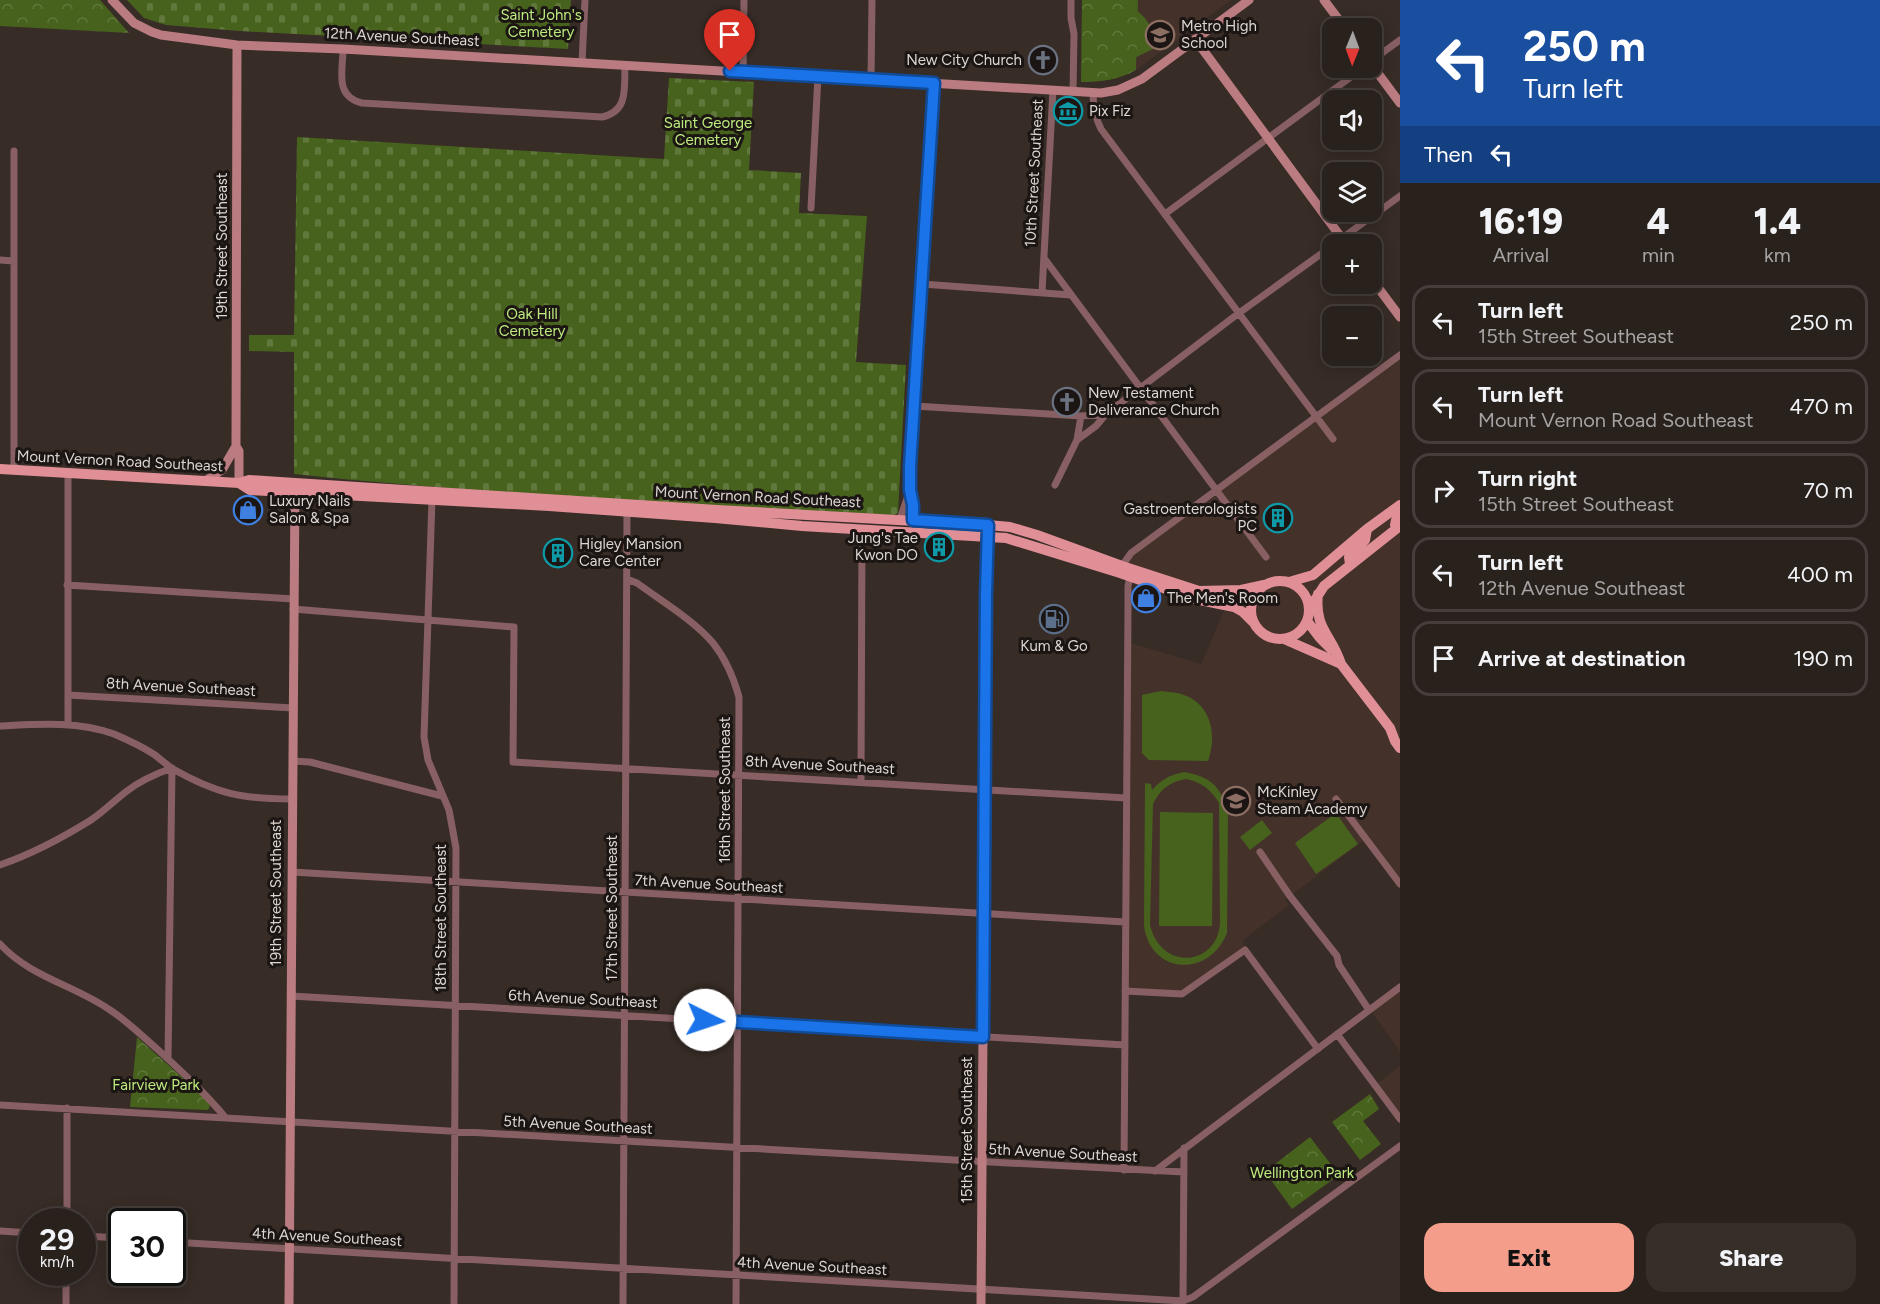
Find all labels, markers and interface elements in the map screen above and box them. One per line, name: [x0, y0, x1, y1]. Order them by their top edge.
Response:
park label: Saint John's Cemetery: [500, 6, 582, 41]
pin: [704, 9, 755, 71]
place label: Metro High School: [1181, 17, 1257, 52]
icon: arrive: [713, 18, 746, 51]
north arrow: [1322, 18, 1382, 78]
map controls: [1322, 18, 1382, 366]
school or university icon: Metro High School: [1144, 19, 1176, 51]
text: 250 m: [1523, 21, 1646, 72]
street label: 12th Avenue Southeast: [324, 24, 480, 50]
icon: left: [1424, 24, 1502, 102]
church icon: New City Church: [1027, 44, 1059, 76]
place label: New City Church: [906, 51, 1022, 69]
text: Turn left: [1523, 72, 1623, 105]
button: sound: [1322, 90, 1382, 150]
museum icon: Pix Fiz: [1052, 95, 1084, 127]
street label: 10th Street Southeast: [1021, 98, 1047, 247]
place label: Pix Fiz: [1089, 102, 1131, 120]
park label: Saint George Cemetery: [664, 114, 752, 149]
icon: left: [1485, 138, 1518, 171]
text: Then: [1424, 141, 1473, 168]
button: layers: [1322, 162, 1382, 222]
street label: 19th Street Southeast: [213, 172, 231, 319]
text: 16:19: [1479, 200, 1563, 243]
text: 4: [1647, 200, 1670, 243]
text: 1.4: [1753, 200, 1801, 243]
button: +: [1322, 234, 1382, 294]
text: Arrival: [1493, 243, 1549, 267]
text: min: [1642, 243, 1675, 267]
text: km: [1764, 243, 1791, 267]
text: Turn left: [1478, 297, 1564, 324]
park label: Oak Hill Cemetery: [499, 305, 565, 340]
button: −: [1322, 306, 1382, 366]
icon: left: [1427, 306, 1460, 339]
text: 250 m: [1790, 309, 1853, 336]
text: 15th Street Southeast: [1478, 324, 1674, 348]
text: Turn left: [1478, 381, 1564, 408]
place label: New Testament Deliverance Church: [1088, 384, 1219, 419]
church icon: New Testament Deliverance Church: [1051, 386, 1083, 418]
icon: left: [1427, 390, 1460, 423]
text: 470 m: [1789, 393, 1853, 420]
text: Mount Vernon Road Southeast: [1478, 408, 1754, 432]
street label: Mount Vernon Road Southeast: [16, 447, 224, 475]
text: Turn right: [1478, 465, 1577, 492]
icon: right: [1427, 474, 1460, 507]
text: 70 m: [1803, 477, 1853, 504]
street label: Mount Vernon Road Southeast: [654, 483, 862, 511]
place label: Luxury Nails Salon & Spa: [269, 492, 350, 527]
text: 15th Street Southeast: [1478, 492, 1674, 516]
shop icon: Luxury Nails Salon & Spa: [232, 494, 264, 526]
place label: Gastroenterologists PC: [1123, 500, 1257, 535]
building icon: Gastroenterologists PC: [1262, 502, 1294, 534]
place label: Jung's Tae Kwon DO: [848, 529, 918, 564]
building icon: Jung's Tae Kwon DO: [923, 531, 955, 563]
place label: Higley Mansion Care Center: [579, 535, 682, 570]
building icon: Higley Mansion Care Center: [542, 537, 574, 569]
text: Turn left: [1478, 549, 1564, 576]
icon: left: [1427, 558, 1460, 591]
text: 400 m: [1787, 561, 1853, 588]
text: 12th Avenue Southeast: [1478, 576, 1685, 600]
shop icon: The Men's Room: [1130, 582, 1162, 614]
place label: The Men's Room: [1167, 589, 1278, 607]
fuel station icon: Kum & Go: [1038, 603, 1070, 635]
place label: Kum & Go: [1020, 637, 1088, 655]
icon: arrive: [1427, 642, 1460, 675]
text: Arrive at destination: [1478, 645, 1686, 672]
text: 190 m: [1793, 645, 1853, 672]
street label: 8th Avenue Southeast: [106, 674, 257, 700]
street label: 16th Street Southeast: [716, 716, 734, 863]
street label: 8th Avenue Southeast: [745, 752, 896, 778]
place label: McKinley Steam Academy: [1257, 783, 1368, 818]
school or university icon: McKinley Steam Academy: [1220, 785, 1252, 817]
street label: 19th Street Southeast: [267, 819, 285, 966]
street label: 17th Street Southeast: [603, 834, 621, 981]
street label: 18th Street Southeast: [432, 844, 450, 992]
street label: 7th Avenue Southeast: [634, 871, 784, 897]
street label: 6th Avenue Southeast: [508, 986, 658, 1012]
position arrow: [673, 988, 737, 1052]
street label: 15th Street Southeast: [958, 1056, 976, 1204]
park label: Fairview Park: [112, 1076, 200, 1094]
street label: 5th Avenue Southeast: [503, 1112, 654, 1138]
street label: 5th Avenue Southeast: [988, 1140, 1139, 1166]
park label: Wellington Park: [1250, 1164, 1355, 1182]
speed limit sign: 30: [108, 1208, 186, 1286]
text: 29: [40, 1221, 74, 1258]
button: Exit: [1424, 1223, 1634, 1292]
button: Share: [1646, 1223, 1856, 1292]
street label: 4th Avenue Southeast: [251, 1224, 403, 1250]
text: km/h: [40, 1253, 74, 1271]
street label: 4th Avenue Southeast: [736, 1253, 888, 1279]

